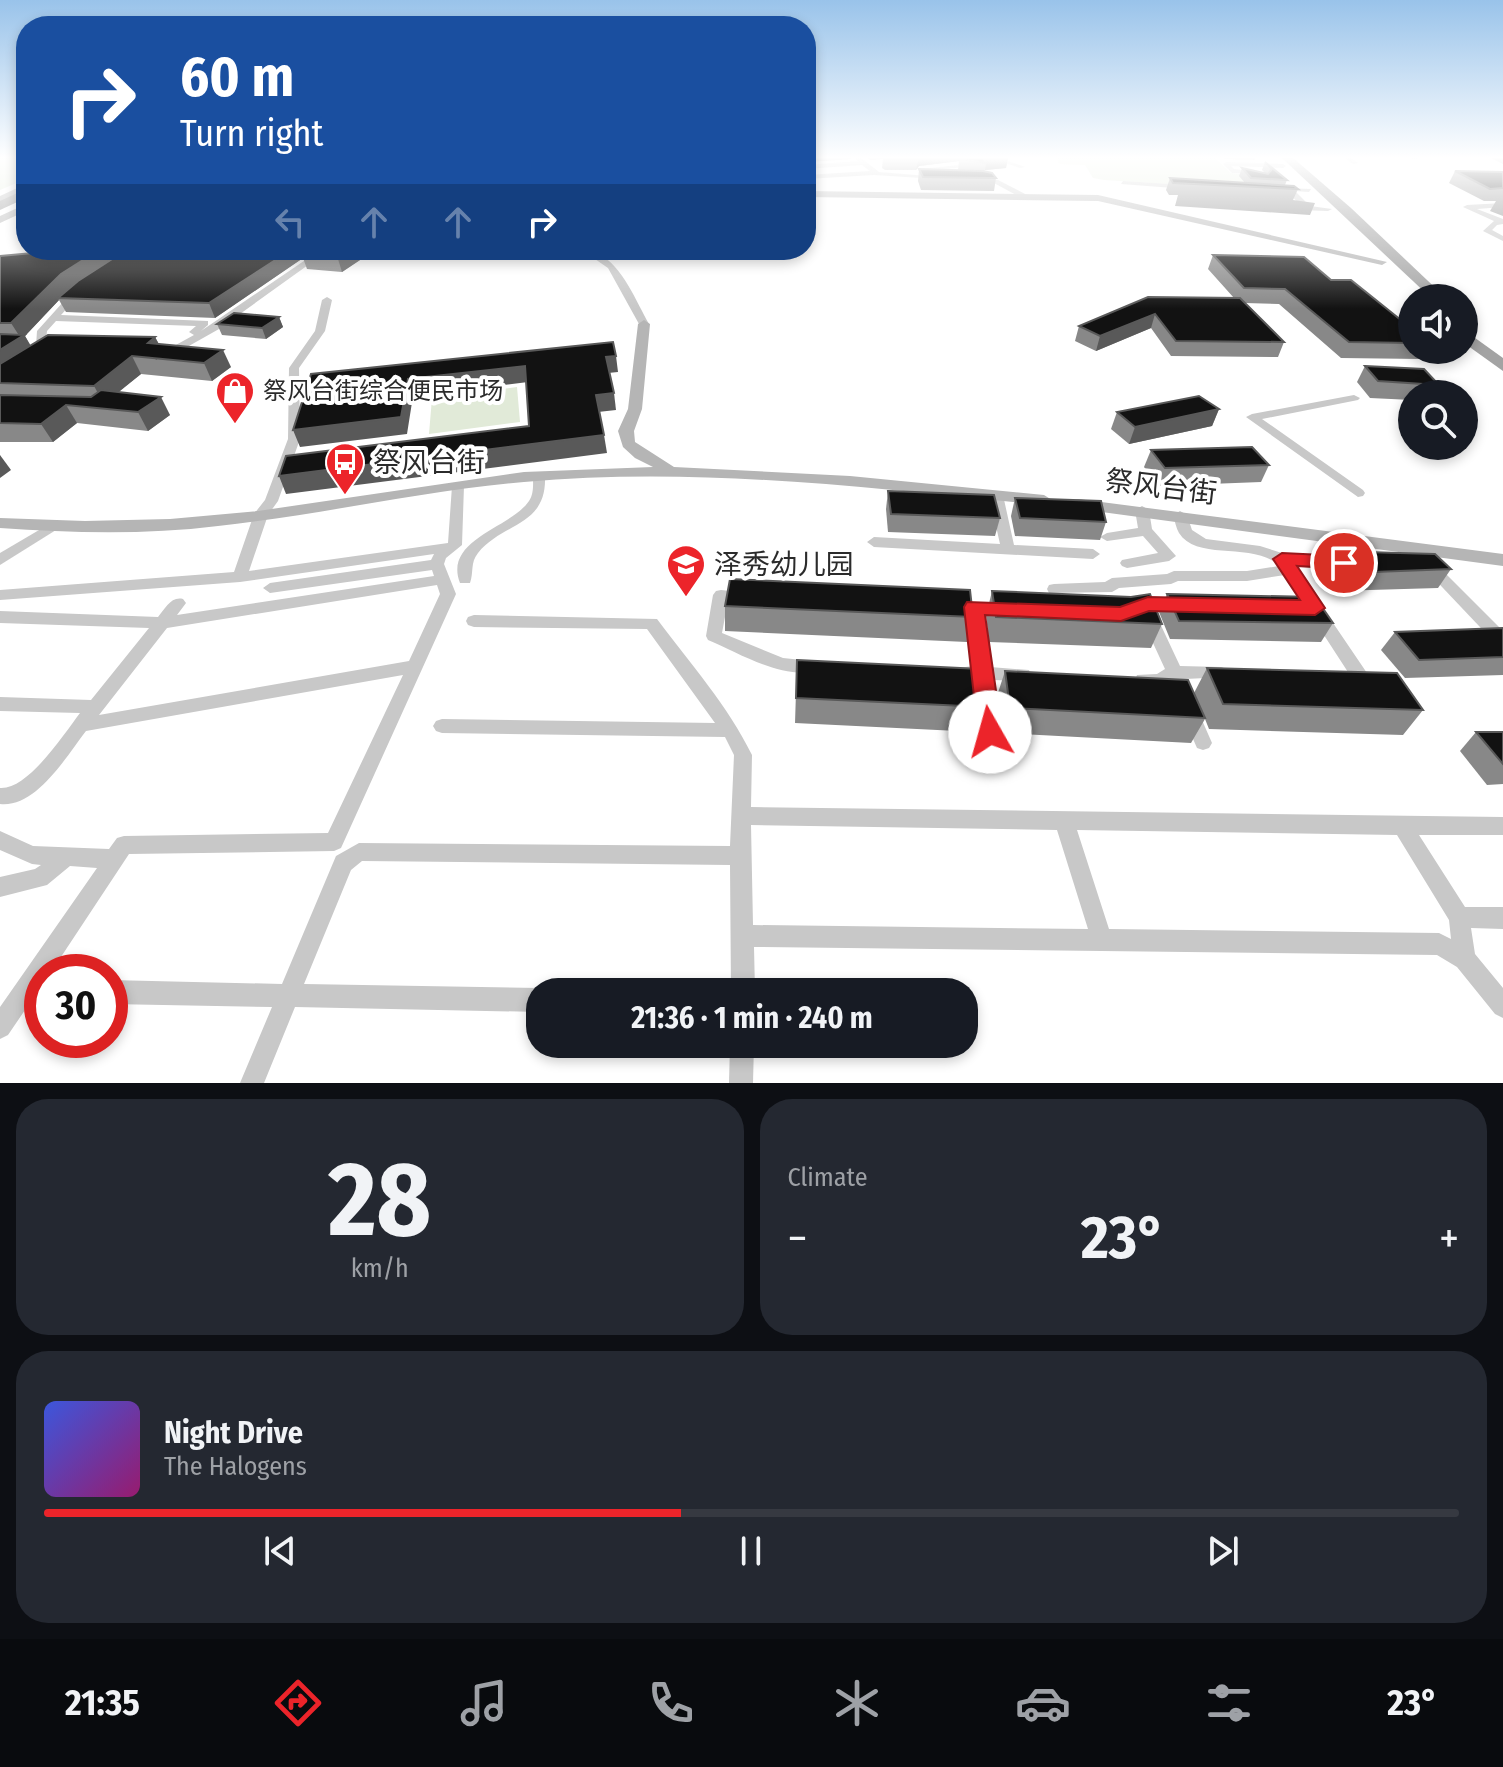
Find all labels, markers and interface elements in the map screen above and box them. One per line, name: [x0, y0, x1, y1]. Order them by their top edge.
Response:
text: 60 m: [180, 44, 294, 111]
icon: right: [48, 48, 152, 152]
text: Turn right: [180, 112, 323, 156]
icon: left: [268, 200, 312, 244]
icon: ahead: [352, 200, 396, 244]
icon: ahead: [436, 200, 480, 244]
icon: right: [520, 200, 564, 244]
map controls: [1398, 284, 1478, 460]
button: sound: [1398, 284, 1478, 364]
shop icon: 祭风台街综合便民市场: [214, 370, 256, 425]
place label: 祭风台街综合便民市场: [263, 377, 503, 405]
button: search: [1398, 380, 1478, 460]
bus stop icon: 祭风台街: [324, 441, 366, 496]
place label: 祭风台街: [373, 446, 485, 479]
street label: 祭风台街: [1103, 464, 1219, 510]
pin: [1310, 529, 1378, 597]
icon: arrive: [1322, 541, 1366, 585]
school or university icon: 泽秀幼儿园: [665, 543, 707, 598]
place label: 泽秀幼儿园: [714, 548, 854, 581]
position arrow: [948, 690, 1032, 774]
speed limit sign: 30: [24, 954, 128, 1058]
text: 21:36 · 1 min · 240 m: [631, 1000, 873, 1036]
text: 28: [328, 1138, 431, 1263]
text: Climate: [788, 1162, 868, 1193]
text: 23°: [1081, 1202, 1165, 1274]
text: −: [788, 1212, 807, 1265]
text: +: [1439, 1212, 1459, 1265]
text: km/h: [351, 1253, 409, 1284]
text: Night Drive: [164, 1415, 303, 1451]
text: The Halogens: [164, 1451, 307, 1482]
icon: previous: [258, 1529, 302, 1573]
icon: pause: [729, 1529, 773, 1573]
icon: next: [1201, 1529, 1245, 1573]
icon: directions: [270, 1675, 326, 1731]
icon: music: [456, 1675, 512, 1731]
icon: phone: [643, 1675, 699, 1731]
icon: climate: [829, 1675, 885, 1731]
icon: car: [1015, 1675, 1071, 1731]
icon: filters: [1201, 1675, 1257, 1731]
text: 21:35: [65, 1681, 140, 1725]
text: 23°: [1387, 1681, 1438, 1725]

